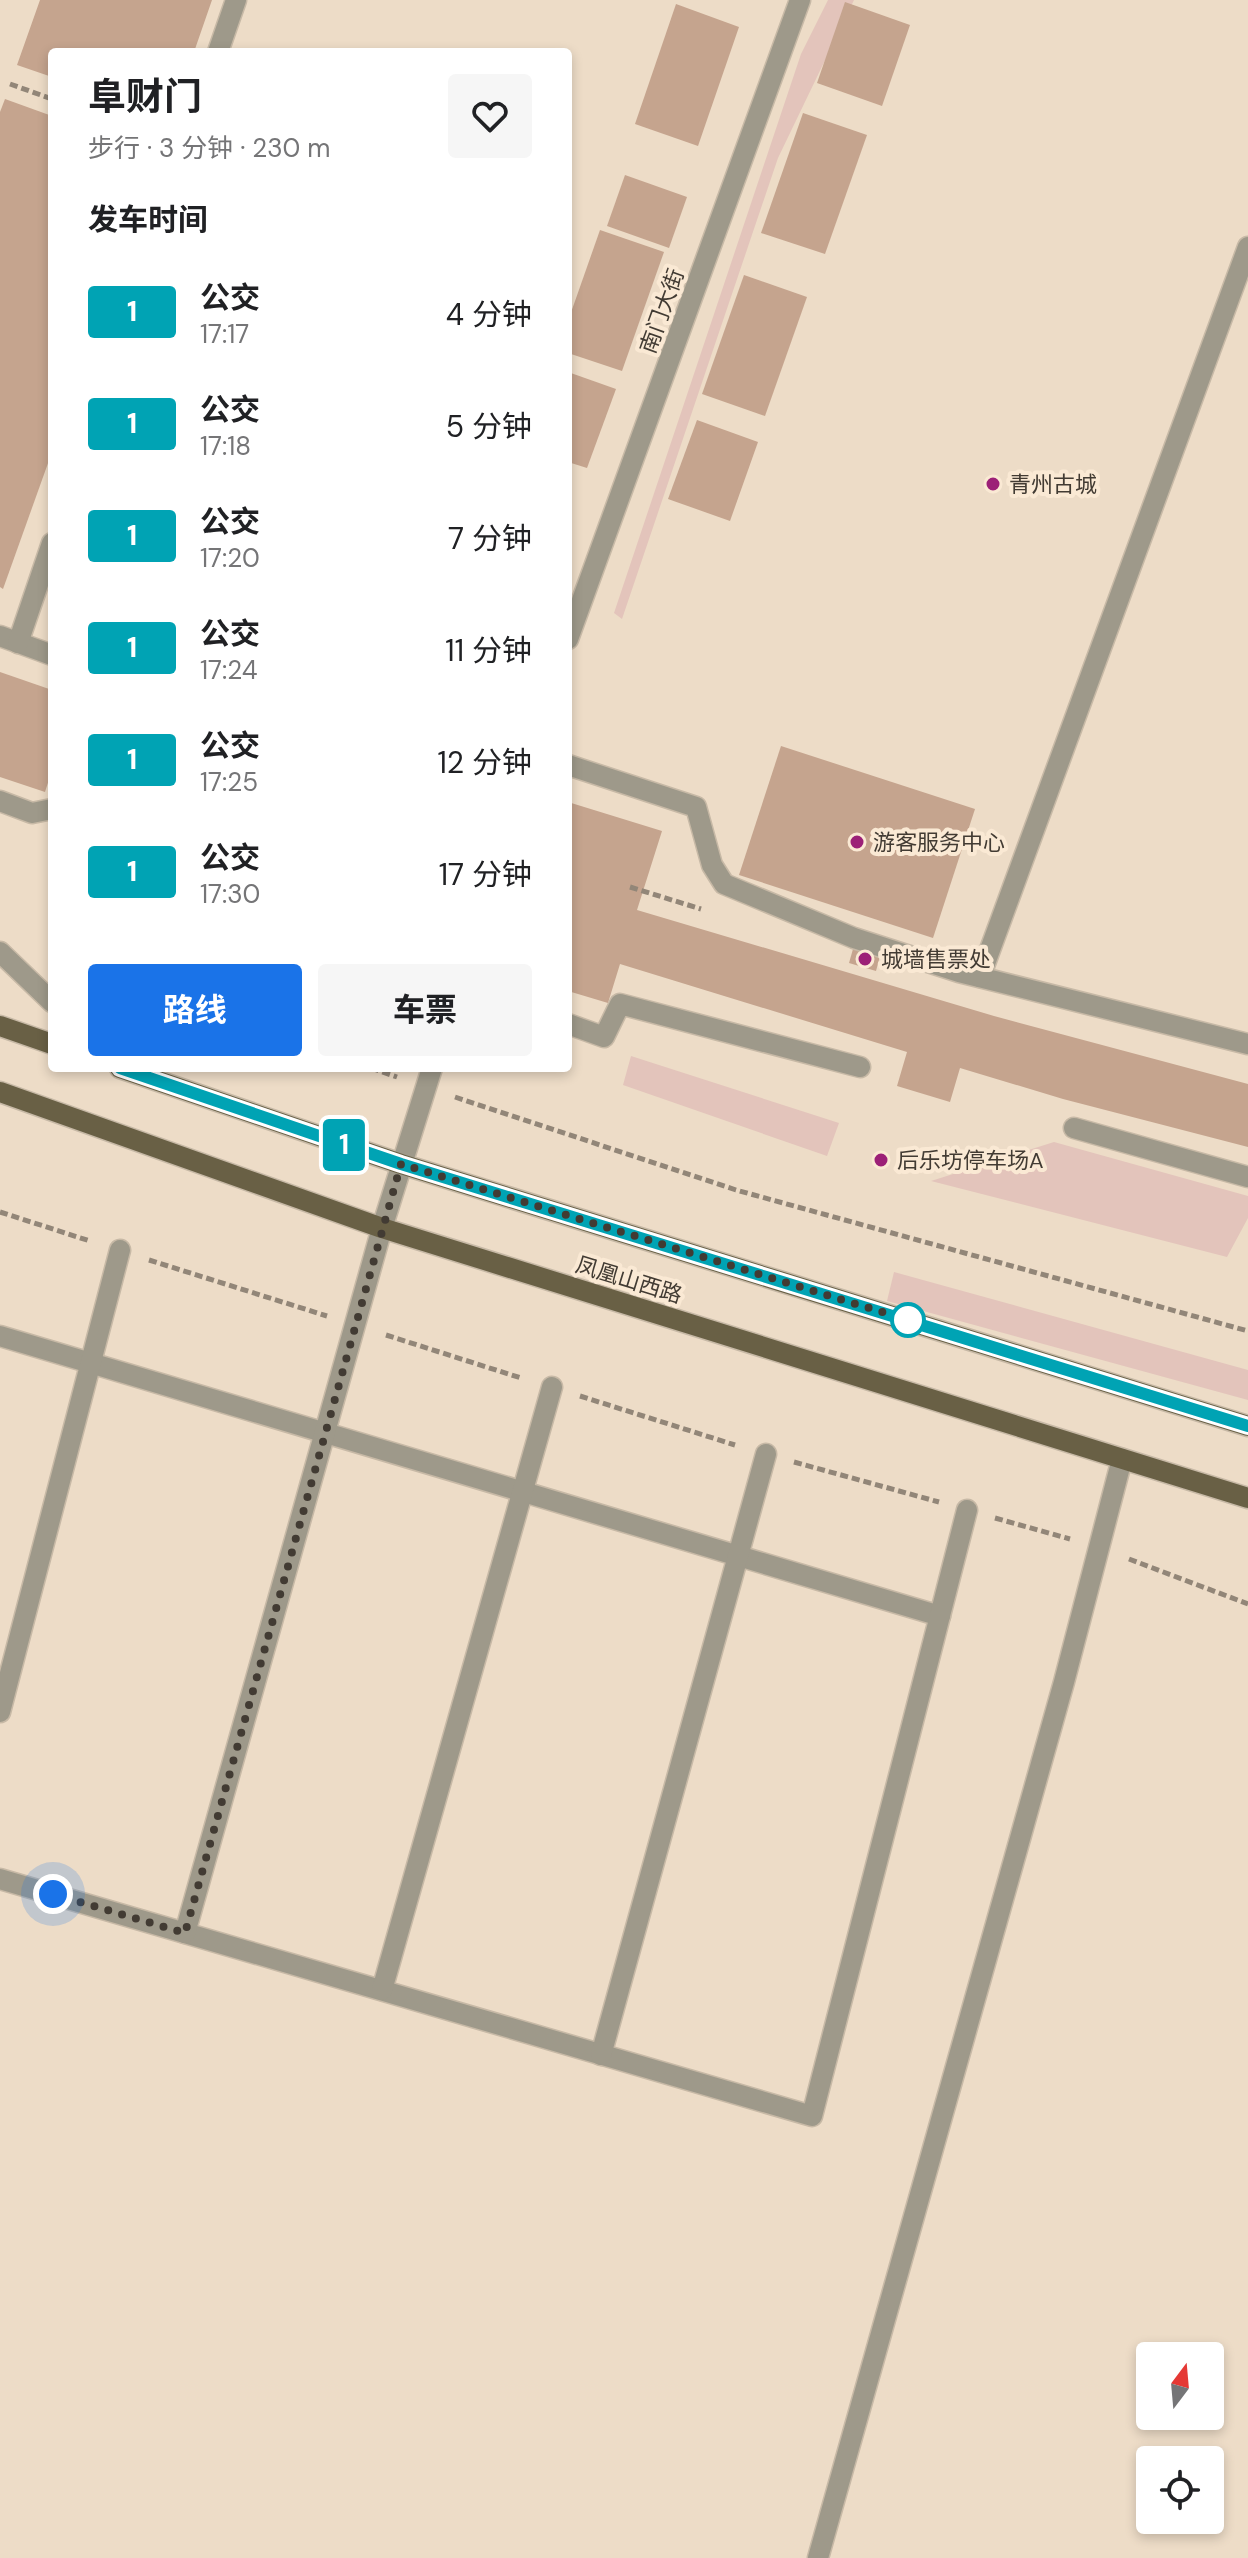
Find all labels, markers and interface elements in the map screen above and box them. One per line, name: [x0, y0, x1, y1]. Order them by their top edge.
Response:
text: 阜财门: [88, 72, 202, 122]
button: heart: [448, 74, 532, 158]
text: 步行 · 3 分钟 · 230 m: [88, 131, 330, 165]
text: 发车时间: [88, 200, 208, 239]
street label: 南门大街: [633, 265, 691, 357]
text: 公交: [200, 278, 260, 317]
text: 1: [127, 293, 137, 330]
text: 4 分钟: [446, 295, 532, 334]
text: 17:17: [200, 317, 249, 351]
text: 公交: [200, 390, 260, 429]
text: 1: [127, 405, 137, 442]
text: 5 分钟: [446, 407, 532, 446]
text: 17:18: [200, 429, 251, 463]
place label: 青州古城: [1009, 470, 1097, 499]
marker: 青州古城: [984, 475, 1002, 493]
text: 公交: [200, 502, 260, 541]
text: 1: [127, 517, 137, 554]
text: 7 分钟: [448, 519, 532, 558]
text: 17:20: [200, 541, 260, 575]
text: 公交: [200, 614, 260, 653]
text: 1: [127, 629, 137, 666]
text: 11 分钟: [445, 631, 532, 670]
text: 17:24: [200, 653, 258, 687]
text: 公交: [200, 726, 260, 765]
text: 1: [127, 741, 137, 778]
text: 12 分钟: [437, 743, 532, 782]
text: 17:25: [200, 765, 258, 799]
place label: 游客服务中心: [873, 828, 1005, 857]
marker: 游客服务中心: [848, 833, 866, 851]
text: 公交: [200, 838, 260, 877]
text: 1: [127, 853, 137, 890]
text: 17 分钟: [439, 855, 532, 894]
text: 17:30: [200, 877, 260, 911]
place label: 城墙售票处: [881, 945, 991, 974]
marker: 城墙售票处: [856, 950, 874, 968]
button: 路线: [88, 964, 302, 1056]
button: 车票: [318, 964, 532, 1056]
line badge: 1: [318, 1119, 370, 1171]
text: 1: [339, 1126, 349, 1163]
place label: 后乐坊停车场A: [897, 1146, 1044, 1175]
marker: 后乐坊停车场A: [872, 1151, 890, 1169]
street label: 凤凰山西路: [572, 1250, 686, 1310]
unlabelled marker: [891, 1303, 925, 1337]
your location: [33, 1874, 73, 1914]
north arrow: [1136, 2342, 1224, 2430]
map controls: [1136, 2342, 1224, 2534]
button: locate: [1136, 2446, 1224, 2534]

